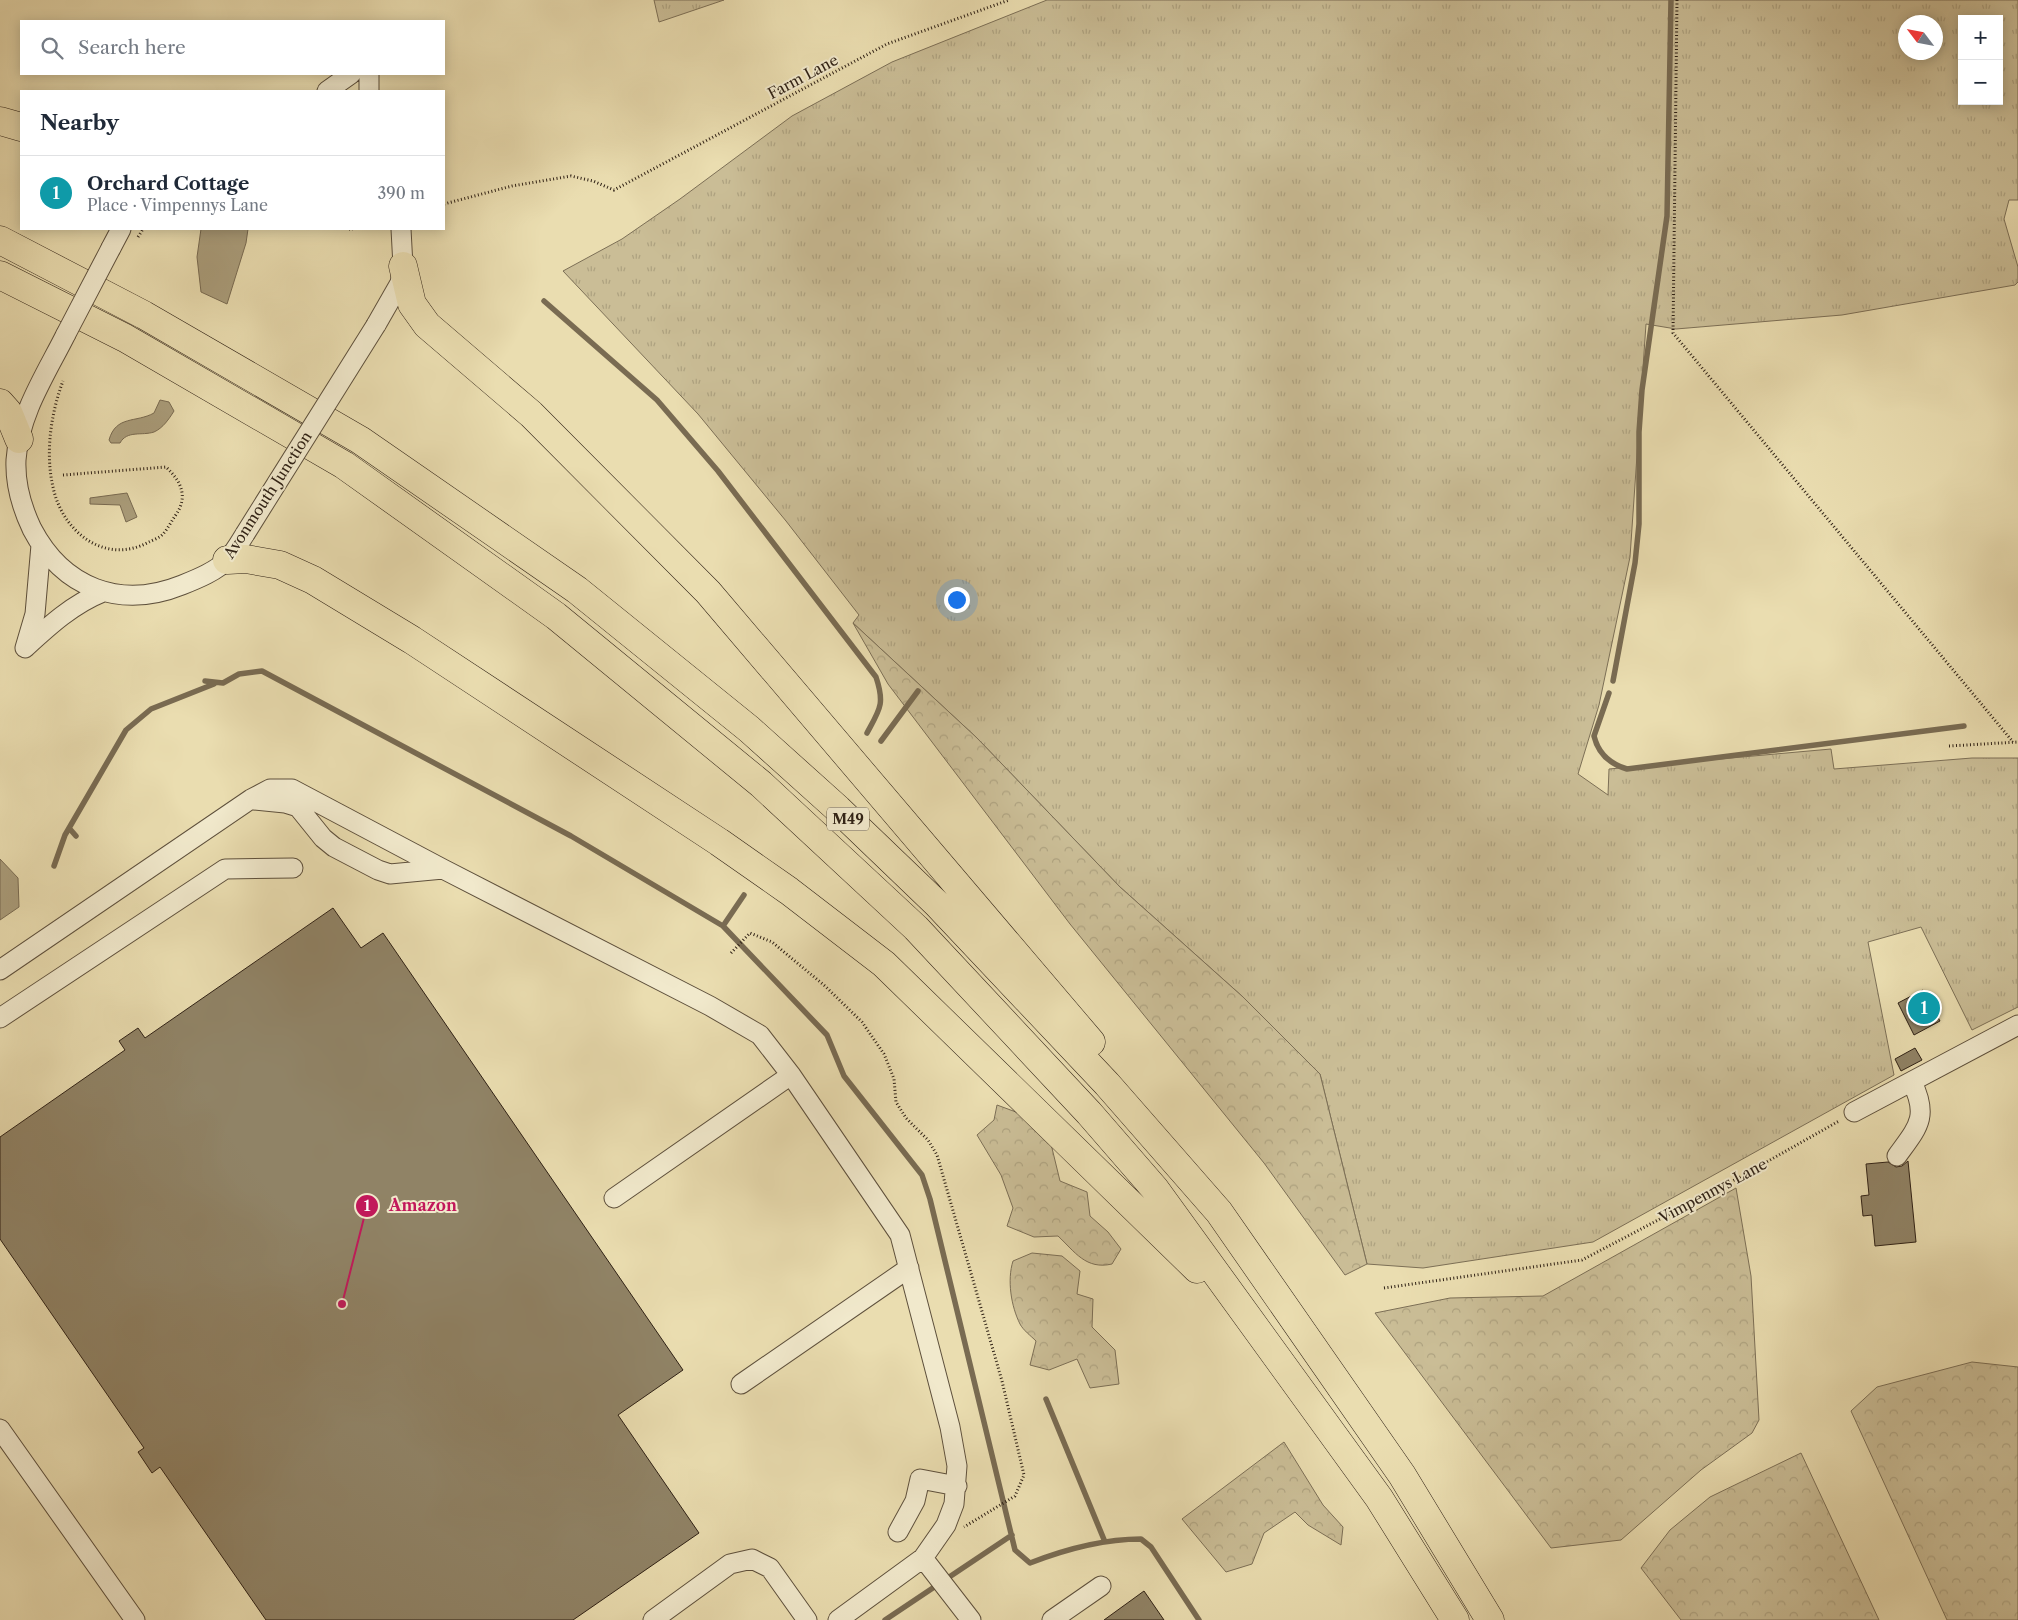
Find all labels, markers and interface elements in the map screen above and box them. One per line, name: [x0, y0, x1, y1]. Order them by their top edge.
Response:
north arrow: [1898, 15, 1943, 60]
map controls: [1958, 15, 2003, 105]
button: +: [1958, 15, 2003, 60]
search box: [20, 20, 445, 75]
icon: search: [38, 34, 66, 62]
text: Search here: [78, 36, 186, 59]
street label: Farm Lane: [764, 50, 841, 103]
button: −: [1958, 60, 2003, 105]
text: Nearby: [40, 110, 119, 135]
text: Orchard Cottage: [87, 172, 249, 195]
text: 1: [52, 183, 60, 203]
text: 390 m: [378, 183, 425, 203]
text: Place · Vimpennys Lane: [87, 195, 268, 215]
street label: Avonmouth Junction: [219, 427, 316, 563]
your location: [944, 587, 970, 613]
road number: M49: [827, 808, 869, 831]
pin: 1: [1908, 989, 1940, 1027]
street label: Vimpennys Lane: [1655, 1154, 1770, 1227]
callout: Amazon: [354, 1190, 467, 1221]
text: Amazon: [388, 1195, 457, 1215]
text: 1: [364, 1196, 371, 1215]

